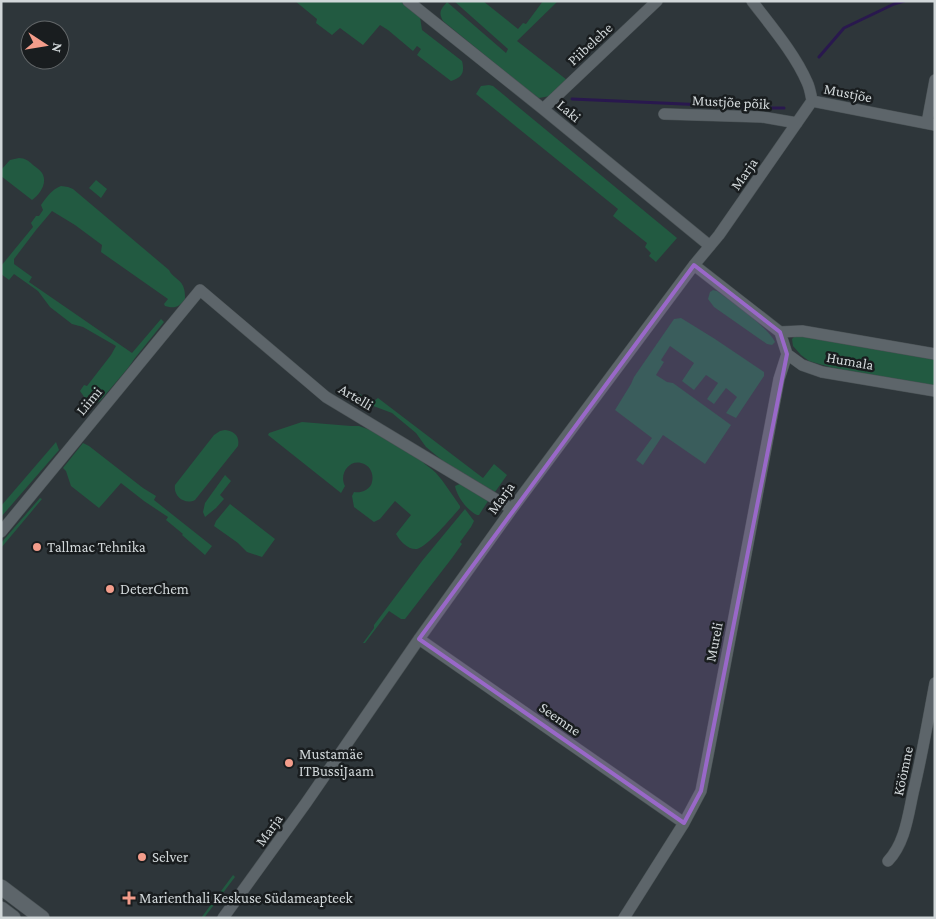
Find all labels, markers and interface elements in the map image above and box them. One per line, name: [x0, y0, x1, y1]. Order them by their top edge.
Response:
street label: Piibelehe: [564, 19, 616, 69]
north arrow: [20, 20, 70, 70]
text: N: [49, 41, 67, 54]
street label: Mustjõe: [822, 80, 874, 107]
street label: Mustjõe põik: [692, 92, 771, 113]
street label: Laki: [554, 97, 584, 125]
street label: Marja: [727, 155, 762, 194]
street label: Humala: [825, 349, 875, 373]
street label: Artelli: [336, 381, 376, 413]
street label: Liimi: [73, 384, 105, 418]
street label: Marja: [484, 479, 519, 518]
place label: Tallmac Tehnika: [47, 539, 146, 555]
marker: Tallmac Tehnika: [31, 541, 43, 553]
place label: DeterChem: [120, 581, 189, 597]
marker: DeterChem: [104, 583, 116, 595]
street label: Mureli: [702, 621, 726, 663]
street label: Seemne: [536, 699, 584, 739]
street label: Köömne: [890, 744, 916, 797]
place label: Mustamäe ITBussiJaam: [299, 746, 374, 780]
marker: Mustamäe ITBussiJaam: [283, 757, 295, 769]
street label: Marja: [252, 811, 287, 850]
place label: Selver: [152, 849, 189, 865]
marker: Selver: [136, 851, 148, 863]
place label: Marienthali Keskuse Südameapteek: [139, 890, 354, 907]
marker: Marienthali Keskuse Südameapteek: [123, 892, 135, 904]

